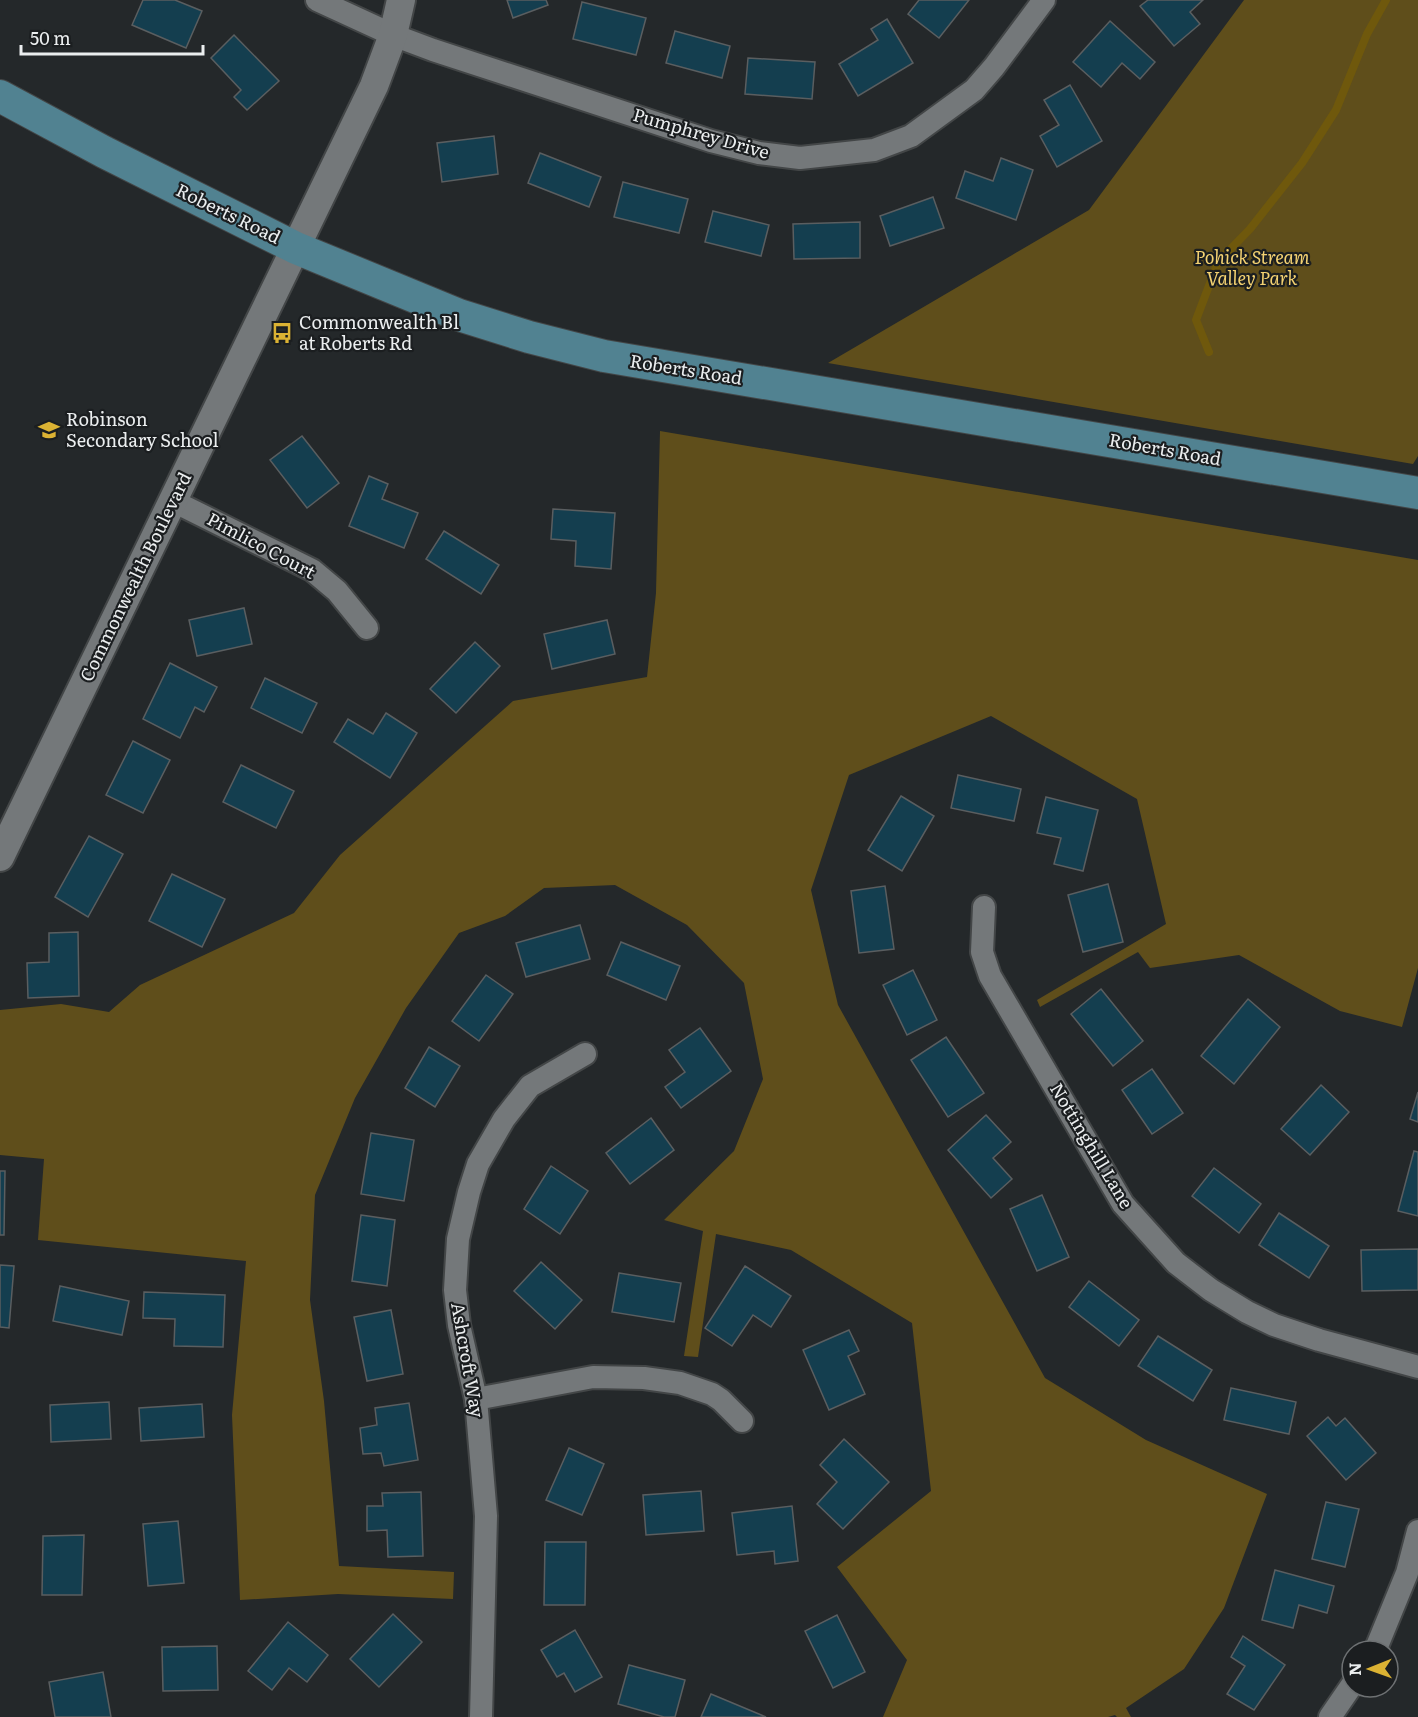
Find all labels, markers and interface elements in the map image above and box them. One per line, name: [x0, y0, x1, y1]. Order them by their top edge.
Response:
scale bar: [21, 18, 202, 56]
text: 50 m: [30, 24, 71, 51]
street label: Pumphrey Drive: [630, 100, 773, 165]
street label: Roberts Road: [172, 176, 286, 250]
park label: Pohick Stream Valley Park: [1194, 243, 1310, 291]
place label: Commonwealth Bl at Roberts Rd: [299, 308, 459, 356]
bus stop icon: Commonwealth Bl at Roberts Rd: [270, 321, 294, 345]
street label: Roberts Road: [628, 346, 744, 391]
place label: Robinson Secondary School: [66, 405, 218, 453]
school or university icon: Robinson Secondary School: [37, 418, 61, 442]
street label: Roberts Road: [1107, 425, 1223, 472]
street label: Commonwealth Boulevard: [72, 467, 197, 686]
street label: Pimlico Court: [203, 505, 321, 585]
street label: Nottinghill Lane: [1044, 1077, 1141, 1213]
street label: Ashcroft Way: [445, 1300, 492, 1420]
north arrow: [1340, 1639, 1400, 1699]
text: N: [1342, 1662, 1366, 1676]

